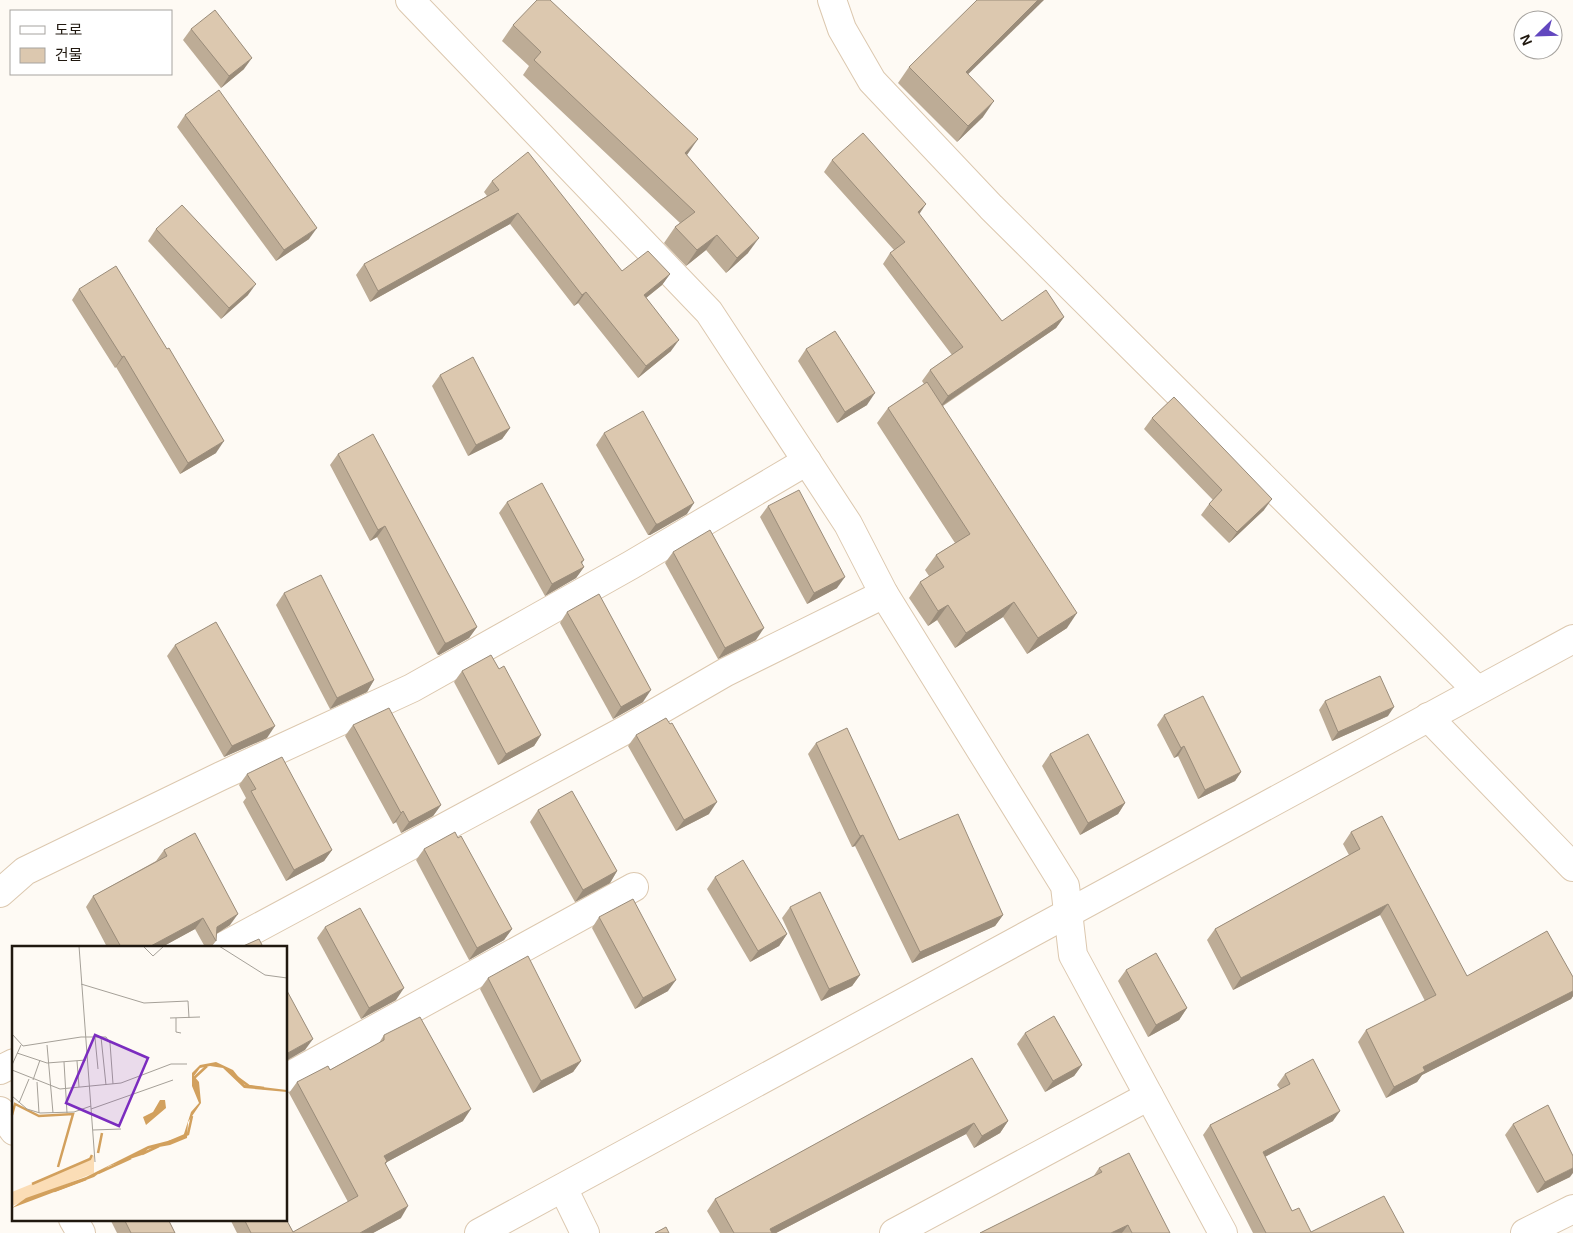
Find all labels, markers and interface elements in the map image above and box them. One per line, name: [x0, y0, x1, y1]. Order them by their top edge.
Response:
legend: [10, 10, 172, 75]
north arrow: [1513, 10, 1563, 60]
text: 도로: [55, 21, 83, 38]
text: N: [1517, 32, 1535, 48]
text: 건물: [55, 46, 83, 63]
inset map: [12, 946, 288, 1220]

